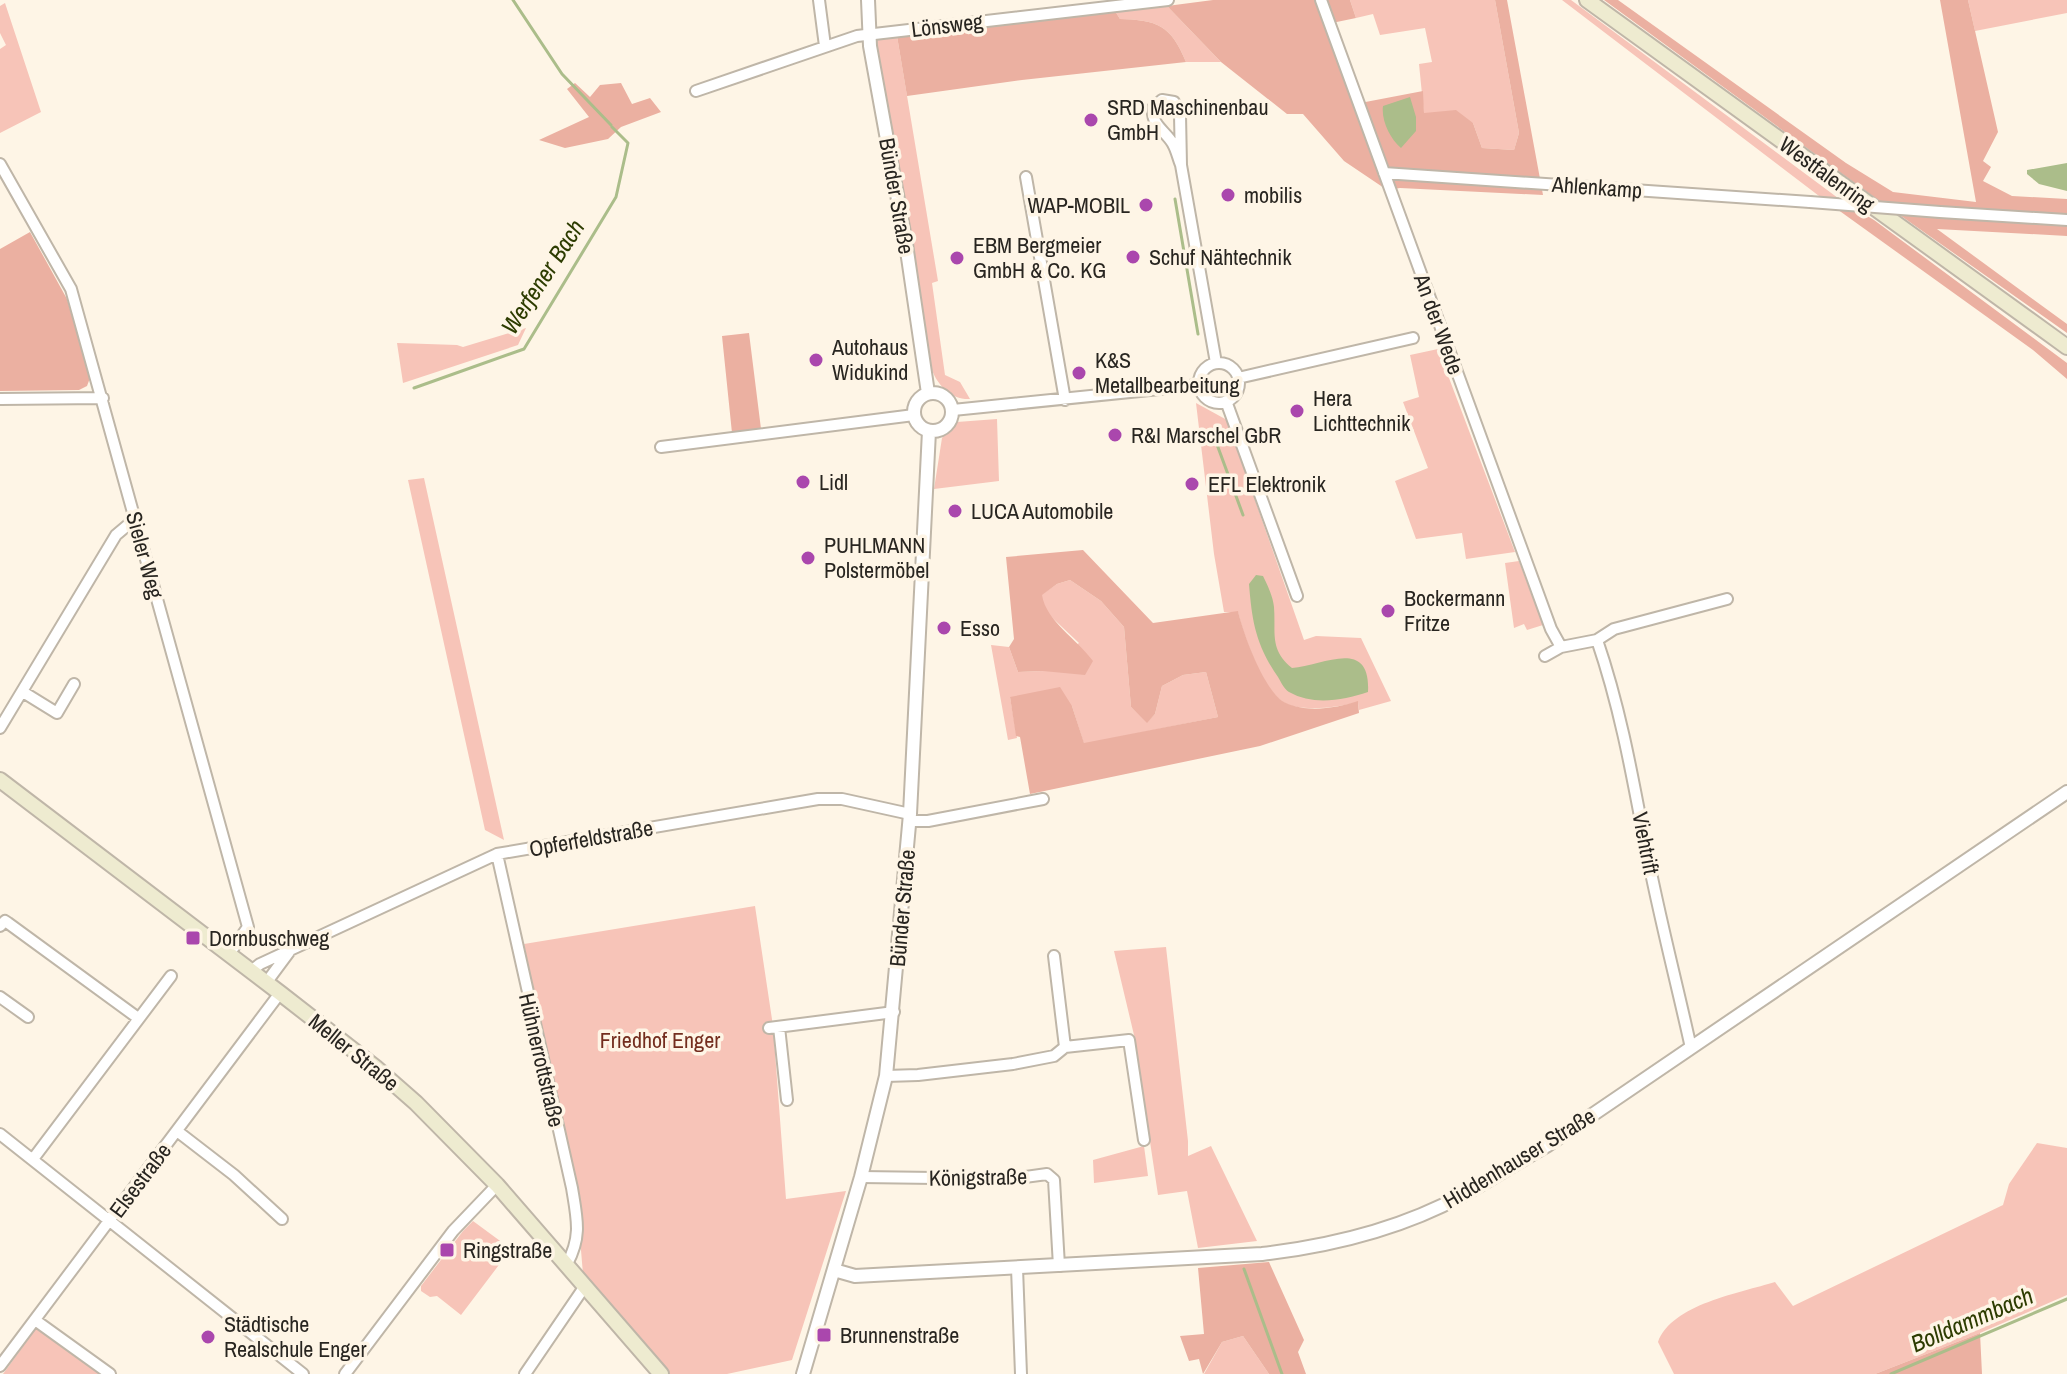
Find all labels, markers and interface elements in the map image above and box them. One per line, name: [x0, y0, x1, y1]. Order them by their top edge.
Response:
street label: Lönsweg: [909, 6, 985, 44]
place label: SRD Maschinenbau GmbH: [1107, 92, 1268, 147]
marker: SRD Maschinenbau GmbH: [1082, 111, 1100, 129]
street label: Westfalenring: [1773, 129, 1881, 219]
street label: Bünder Straße: [872, 136, 922, 256]
street label: Ahlenkamp: [1550, 169, 1643, 205]
place label: mobilis: [1244, 180, 1302, 210]
marker: mobilis: [1219, 186, 1237, 204]
place label: WAP-MOBIL: [1027, 190, 1130, 220]
marker: WAP-MOBIL: [1137, 196, 1155, 214]
water label: Werfener Bach: [493, 213, 591, 340]
place label: EBM Bergmeier GmbH & Co. KG: [973, 230, 1106, 285]
place label: Schuf Nähtechnik: [1149, 242, 1292, 272]
marker: Schuf Nähtechnik: [1124, 248, 1142, 266]
marker: EBM Bergmeier GmbH & Co. KG: [948, 249, 966, 267]
street label: An der Wede: [1407, 269, 1471, 378]
place label: Autohaus Widukind: [831, 332, 908, 387]
place label: K&S Metallbearbeitung: [1095, 345, 1239, 400]
marker: Autohaus Widukind: [807, 351, 825, 369]
marker: K&S Metallbearbeitung: [1070, 364, 1088, 382]
place label: Hera Lichttechnik: [1313, 383, 1411, 438]
marker: Hera Lichttechnik: [1288, 402, 1306, 420]
place label: R&I Marschel GbR: [1131, 420, 1281, 450]
marker: R&I Marschel GbR: [1106, 426, 1124, 444]
place label: Lidl: [819, 467, 848, 497]
place label: EFL Elektronik: [1208, 469, 1327, 499]
marker: Lidl: [794, 473, 812, 491]
marker: EFL Elektronik: [1183, 475, 1201, 493]
place label: LUCA Automobile: [971, 496, 1113, 526]
marker: LUCA Automobile: [946, 502, 964, 520]
street label: Sieler Weg: [119, 508, 171, 602]
place label: PUHLMANN Polstermöbel: [824, 530, 929, 585]
marker: PUHLMANN Polstermöbel: [799, 549, 817, 567]
place label: Bockermann Fritze: [1404, 583, 1505, 638]
marker: Bockermann Fritze: [1379, 602, 1397, 620]
place label: Esso: [960, 613, 1000, 643]
marker: Esso: [935, 619, 953, 637]
street label: Viehtrift: [1625, 809, 1667, 877]
street label: Opferfeldstraße: [527, 812, 655, 864]
street label: Bünder Straße: [882, 848, 922, 968]
place label: Dornbuschweg: [209, 923, 329, 953]
marker: Dornbuschweg: [184, 929, 202, 947]
street label: Hühnerrottstraße: [512, 990, 572, 1130]
street label: Meller Straße: [302, 1006, 406, 1098]
park label: Friedhof Enger: [600, 1025, 720, 1055]
street label: Hiddenhauser Straße: [1437, 1101, 1601, 1215]
street label: Elsestraße: [102, 1137, 178, 1223]
street label: Königstraße: [929, 1161, 1027, 1193]
place label: Ringstraße: [463, 1235, 552, 1265]
marker: Ringstraße: [438, 1241, 456, 1259]
water label: Bolldammbach: [1905, 1279, 2038, 1359]
place label: Städtische Realschule Enger: [224, 1309, 366, 1364]
place label: Brunnenstraße: [840, 1320, 959, 1350]
marker: Brunnenstraße: [815, 1326, 833, 1344]
marker: Städtische Realschule Enger: [199, 1328, 217, 1346]

